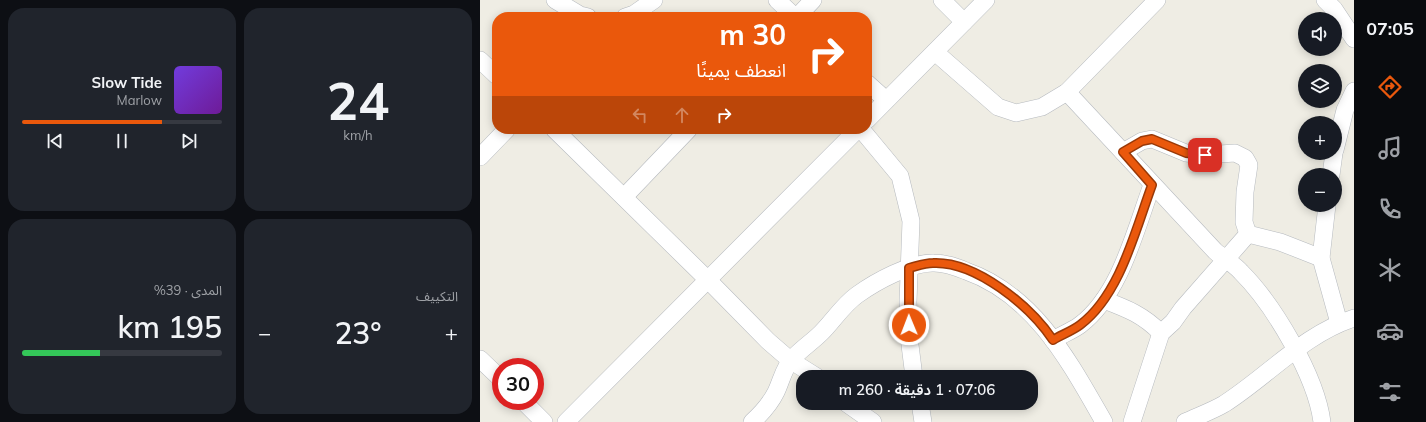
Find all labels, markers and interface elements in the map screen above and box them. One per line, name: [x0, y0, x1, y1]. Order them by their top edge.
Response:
map controls: [1298, 12, 1342, 212]
button: sound: [1298, 12, 1342, 56]
text: 30 m: [720, 17, 786, 52]
text: 07:05: [1366, 17, 1414, 40]
icon: right: [800, 28, 852, 80]
text: انعطف يمينًا: [696, 59, 786, 82]
button: layers: [1298, 64, 1342, 108]
text: 24: [327, 68, 389, 133]
text: Slow Tide: [92, 73, 162, 92]
icon: directions: [1376, 73, 1404, 101]
text: Marlow: [117, 92, 162, 108]
icon: left: [629, 104, 651, 126]
icon: ahead: [671, 104, 693, 126]
icon: right: [713, 104, 735, 126]
button: +: [1298, 116, 1342, 160]
text: km/h: [343, 127, 373, 143]
icon: previous: [44, 130, 66, 152]
icon: pause: [111, 130, 133, 152]
icon: next: [178, 130, 200, 152]
icon: music: [1376, 134, 1404, 162]
pin: [1188, 138, 1222, 172]
icon: arrive: [1194, 144, 1216, 166]
button: −: [1298, 168, 1342, 212]
icon: phone: [1376, 195, 1404, 223]
icon: climate: [1376, 256, 1404, 284]
text: المدى · 39%: [154, 282, 222, 298]
text: التكييف: [416, 288, 458, 304]
position arrow: [888, 304, 930, 346]
text: 195 km: [117, 308, 222, 346]
text: 23°: [334, 314, 382, 352]
icon: car: [1376, 317, 1404, 345]
text: −: [258, 319, 271, 347]
text: +: [445, 319, 458, 347]
speed limit sign: 30: [492, 358, 544, 410]
icon: filters: [1376, 378, 1404, 406]
text: 07:06 · 1 دقيقة · 260 m: [839, 380, 995, 399]

